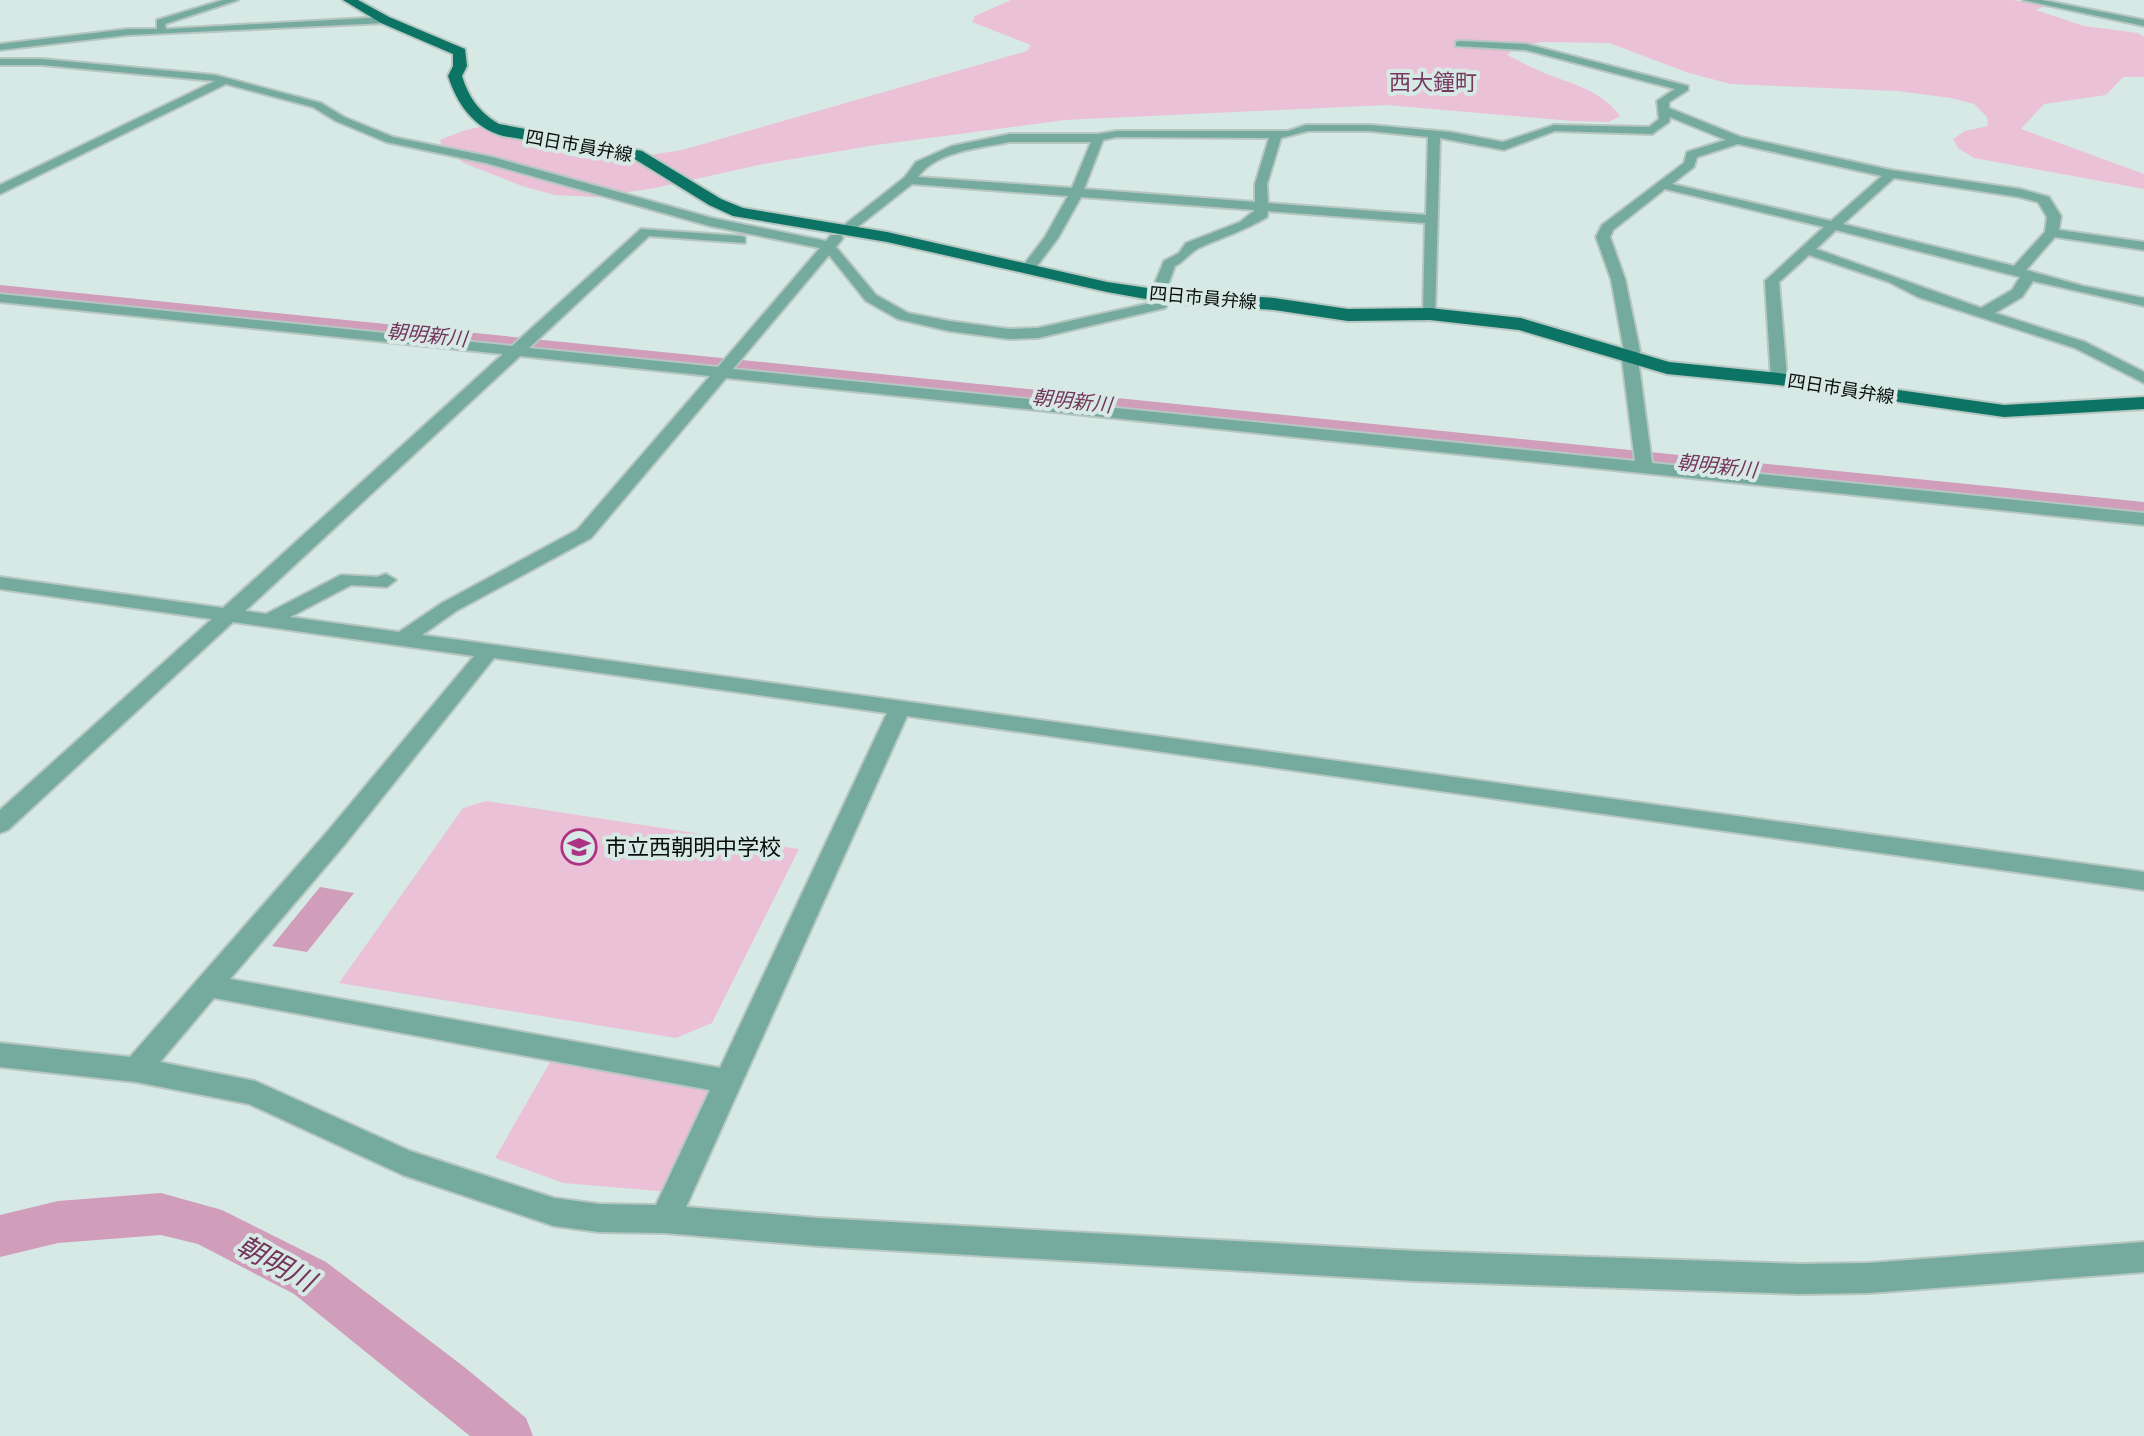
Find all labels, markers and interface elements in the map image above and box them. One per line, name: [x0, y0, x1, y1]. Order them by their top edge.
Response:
district label: 西大鐘町: [1389, 69, 1477, 96]
street label: 四日市員弁線: [524, 126, 634, 166]
street label: 四日市員弁線: [1148, 282, 1258, 314]
water label: 朝明新川: [386, 319, 470, 351]
street label: 四日市員弁線: [1786, 370, 1896, 408]
water label: 朝明新川: [1031, 385, 1115, 417]
water label: 朝明新川: [1676, 450, 1760, 482]
school or university icon: 市立西朝明中学校: [560, 828, 598, 866]
place label: 市立西朝明中学校: [605, 834, 781, 861]
water label: 朝明川: [231, 1228, 324, 1300]

